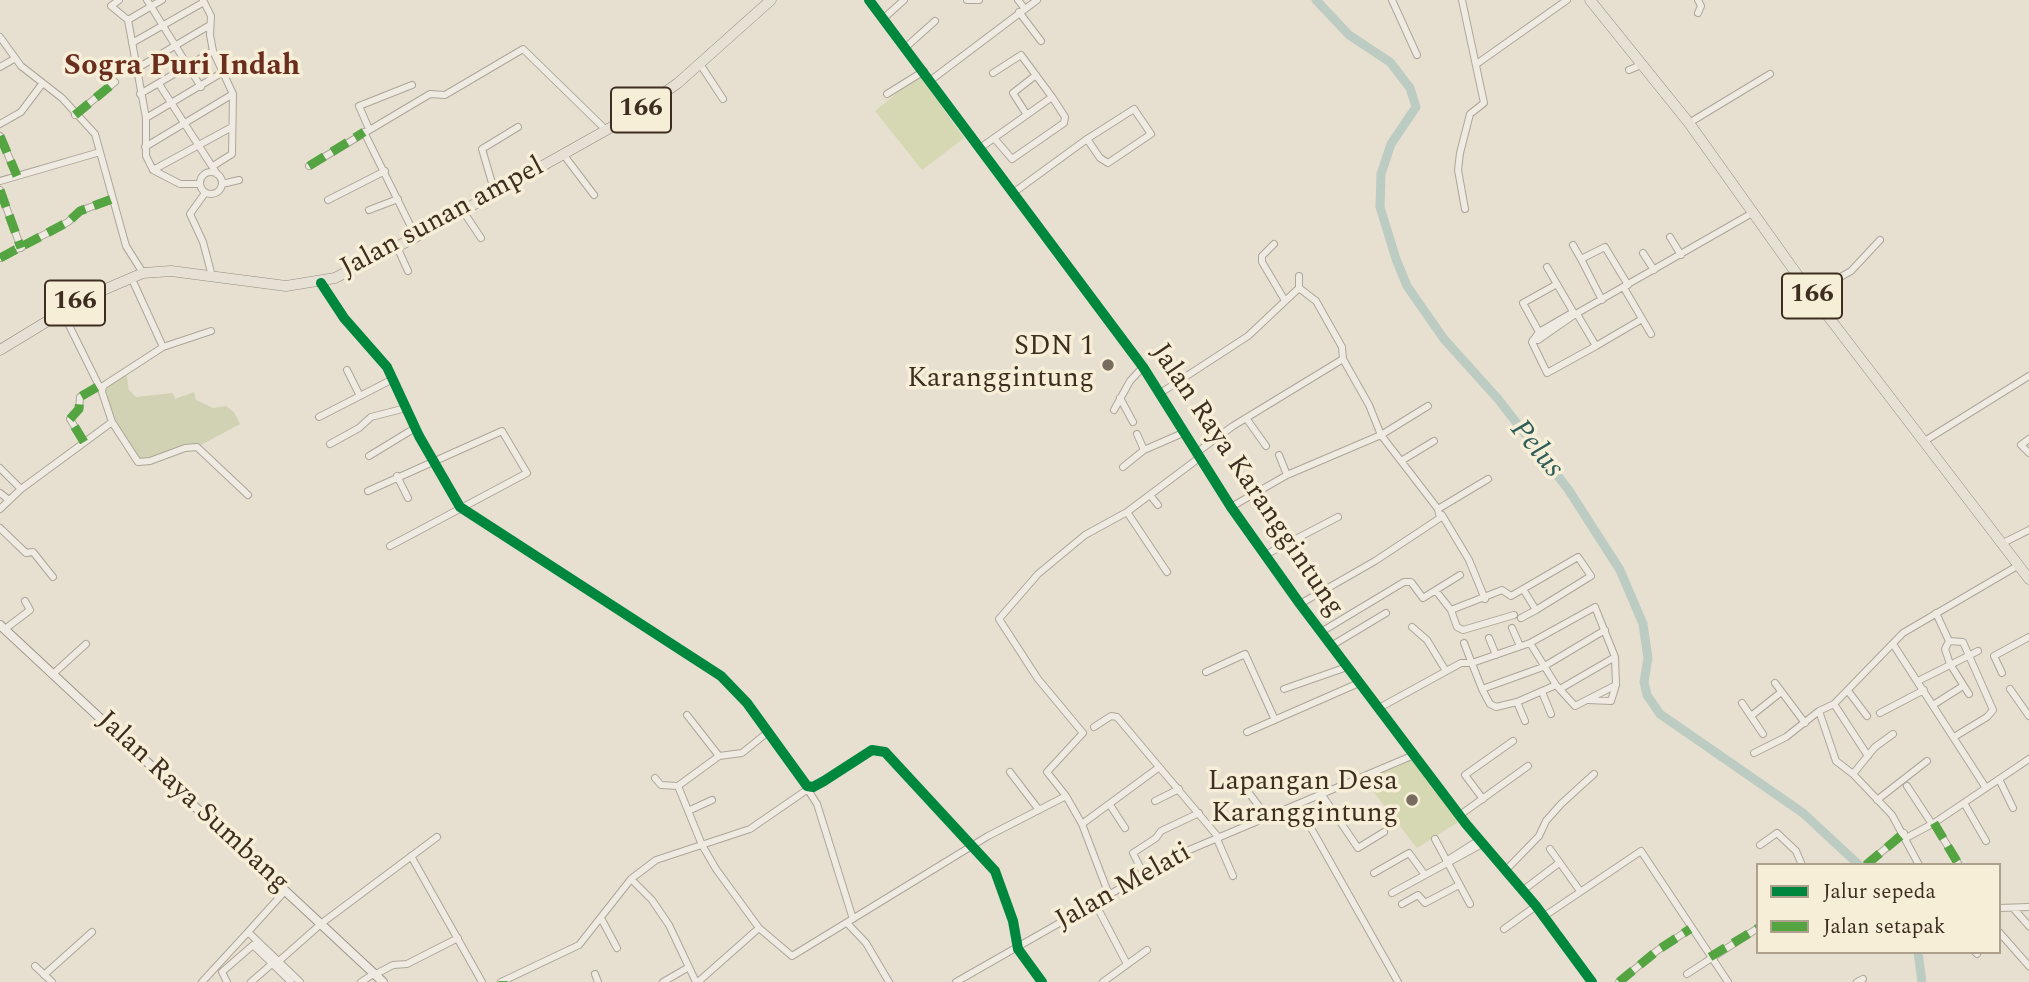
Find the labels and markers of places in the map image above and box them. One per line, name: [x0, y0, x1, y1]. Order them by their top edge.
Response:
place label: SDN 1 Karanggintung: [907, 332, 1094, 398]
marker: SDN 1 Karanggintung: [1100, 357, 1116, 373]
place label: Lapangan Desa Karanggintung: [1208, 767, 1398, 833]
marker: Lapangan Desa Karanggintung: [1404, 792, 1420, 808]

